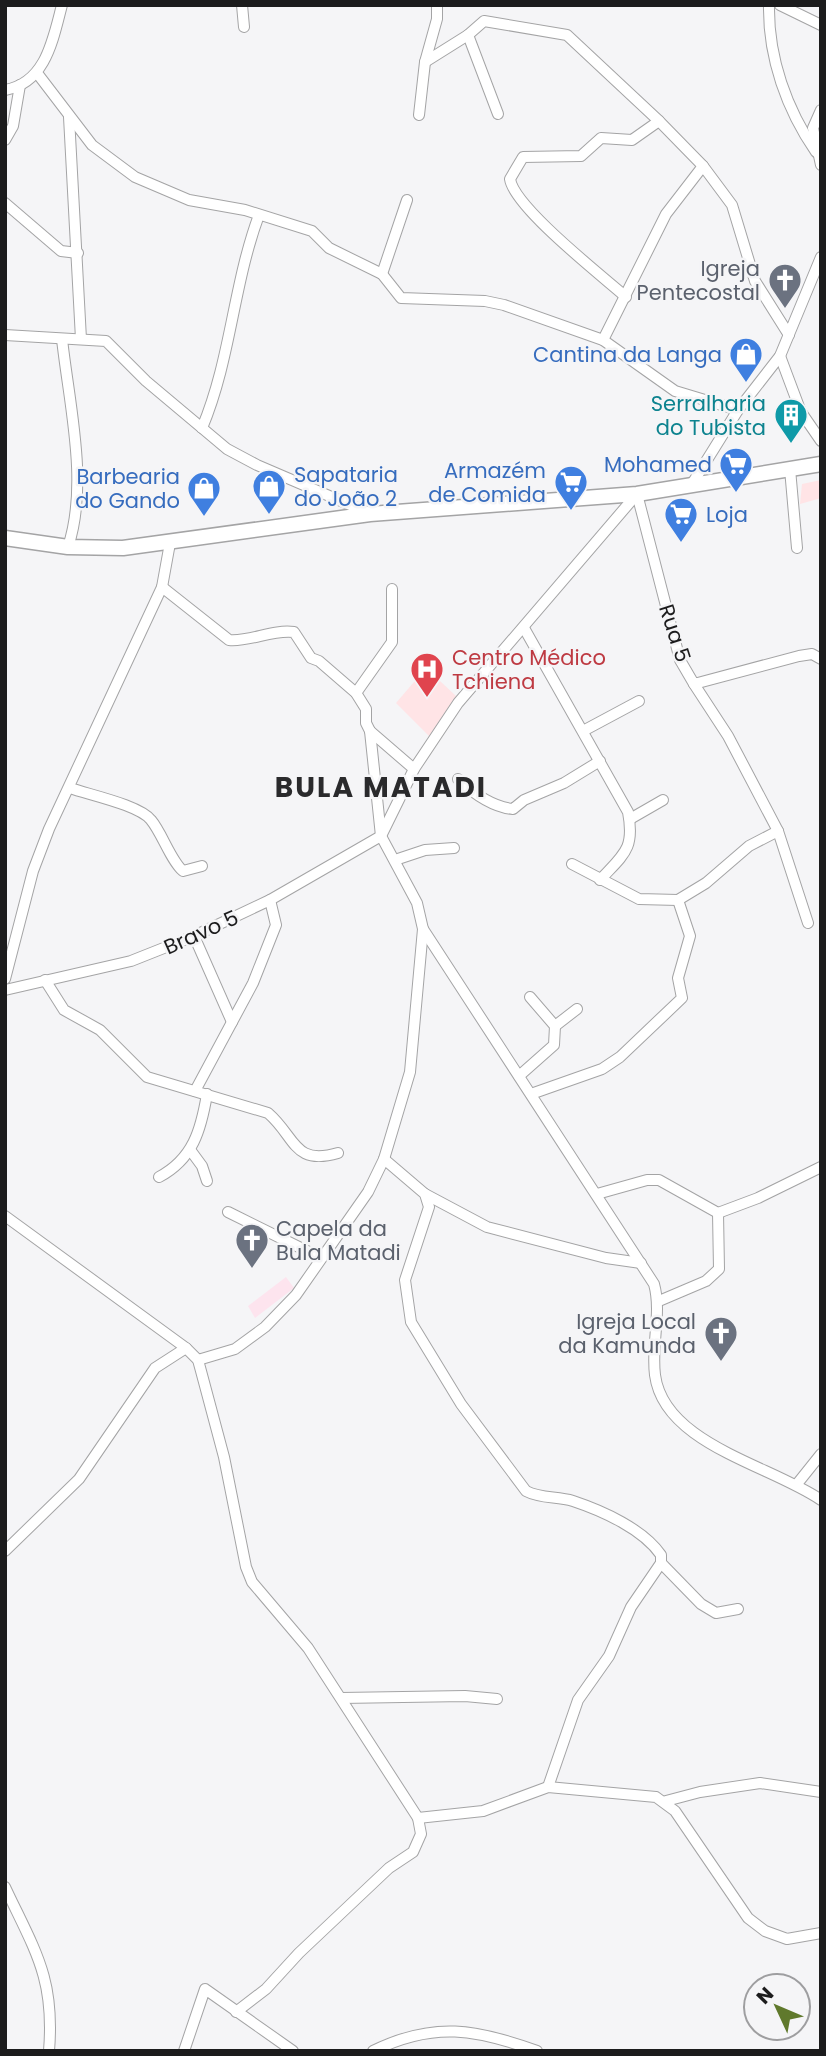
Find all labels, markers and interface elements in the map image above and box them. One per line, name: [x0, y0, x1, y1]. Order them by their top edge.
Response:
place label: Igreja Pentecostal: [637, 254, 760, 307]
church icon: Igreja Pentecostal: [766, 261, 804, 310]
shop icon: Cantina da Langa: [727, 335, 765, 384]
place label: Cantina da Langa: [533, 340, 722, 369]
place label: Serralharia do Tubista: [651, 389, 766, 442]
building icon: Serralharia do Tubista: [772, 396, 810, 445]
supermarket icon: Mohamed: [717, 445, 755, 494]
place label: Mohamed: [604, 450, 712, 479]
place label: Armazém de Comida: [428, 456, 546, 509]
place label: Sapataria do João 2: [294, 460, 398, 513]
place label: Barbearia do Gando: [75, 462, 180, 515]
supermarket icon: Armazém de Comida: [552, 463, 590, 512]
shop icon: Sapataria do João 2: [250, 467, 288, 516]
shop icon: Barbearia do Gando: [185, 469, 223, 518]
supermarket icon: Loja: [662, 495, 700, 544]
place label: Loja: [706, 500, 748, 529]
street label: Rua 5: [652, 600, 698, 666]
place label: Centro Médico Tchiena: [452, 643, 606, 696]
hospital icon: Centro Médico Tchiena: [408, 650, 446, 699]
district label: BULA MATADI: [275, 768, 487, 807]
street label: Bravo 5: [159, 903, 243, 961]
place label: Capela da Bula Matadi: [276, 1214, 401, 1267]
church icon: Capela da Bula Matadi: [233, 1221, 271, 1270]
place label: Igreja Local da Kamunda: [558, 1307, 696, 1360]
church icon: Igreja Local da Kamunda: [702, 1314, 740, 1363]
north arrow: [742, 1972, 812, 2042]
text: N: [750, 1981, 780, 2010]

